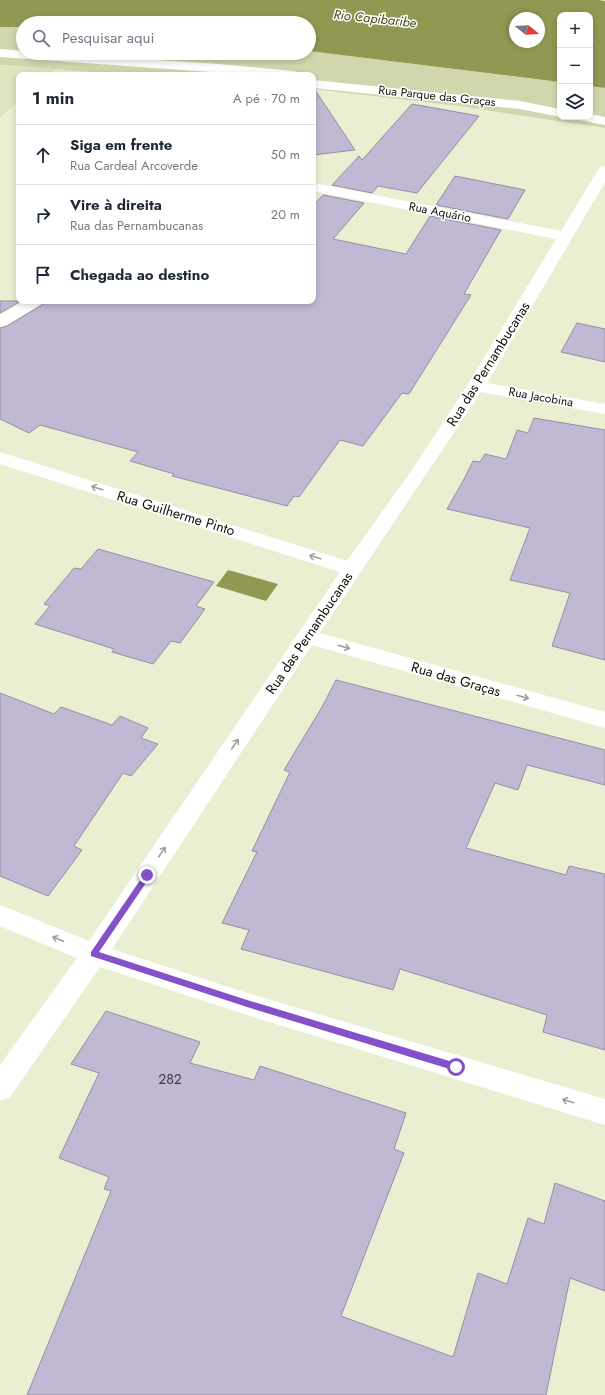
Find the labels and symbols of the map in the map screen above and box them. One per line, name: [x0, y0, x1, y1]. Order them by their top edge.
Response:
water label: Rio Capibaribe: [333, 5, 418, 32]
north arrow: [509, 12, 545, 48]
street label: Rua Parque das Graças: [377, 81, 497, 111]
street label: Rua Aquário: [407, 197, 473, 227]
street label: Rua das Pernambucanas: [442, 298, 535, 430]
street label: Rua Jacobina: [507, 382, 575, 412]
one-way arrow: [91, 484, 103, 492]
street label: Rua Guilherme Pinto: [114, 486, 238, 541]
one-way arrow: [308, 553, 321, 560]
street label: Rua das Pernambucanas: [261, 568, 358, 698]
one-way arrow: [338, 644, 351, 652]
street label: Rua das Graças: [409, 657, 503, 701]
one-way arrow: [517, 694, 530, 702]
one-way arrow: [231, 739, 239, 750]
one-way arrow: [159, 846, 167, 858]
route end: [138, 866, 156, 884]
one-way arrow: [52, 935, 64, 942]
route start: [447, 1058, 465, 1076]
house number: 282: [158, 1069, 182, 1089]
one-way arrow: [561, 1097, 574, 1104]

